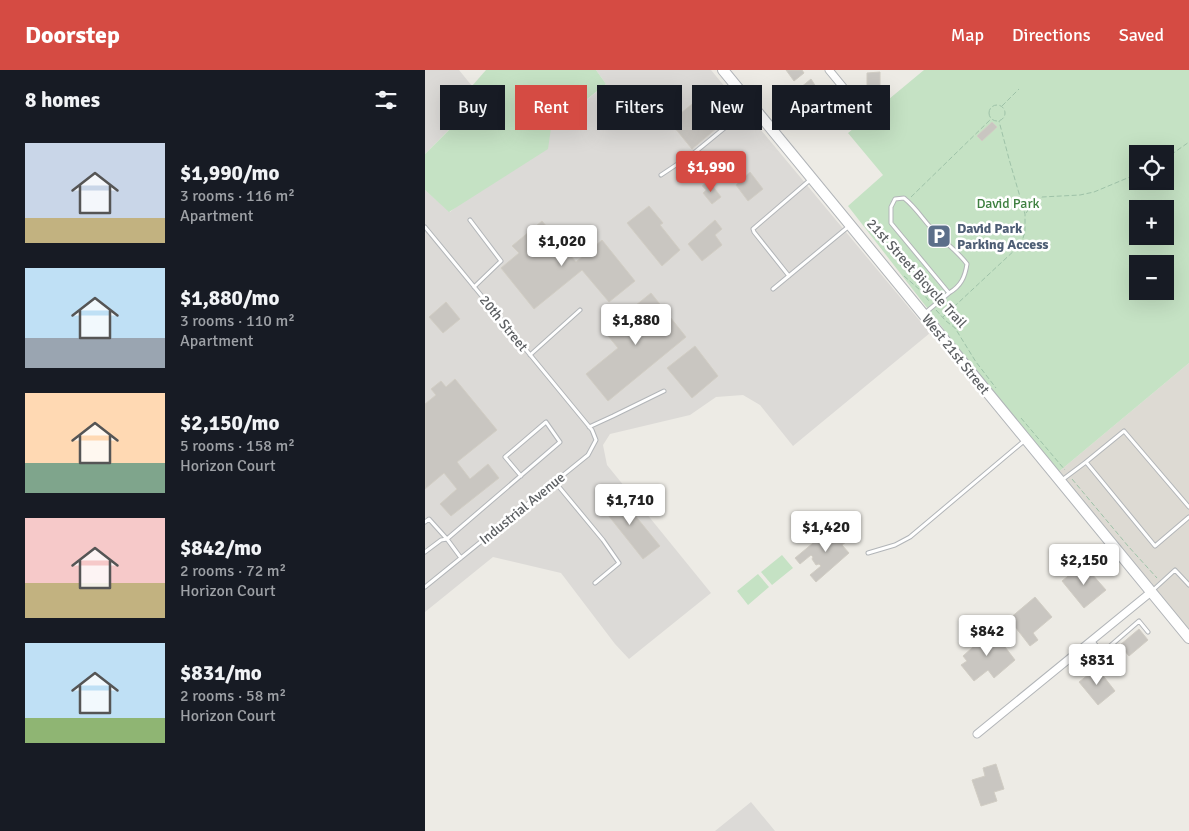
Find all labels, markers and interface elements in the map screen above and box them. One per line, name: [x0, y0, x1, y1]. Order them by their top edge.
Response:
text: Doorstep: [25, 20, 120, 50]
text: Map: [951, 24, 984, 46]
text: Directions: [1012, 24, 1091, 46]
text: Saved: [1119, 24, 1164, 46]
chip: Buy: [440, 85, 505, 130]
chip: Rent: [515, 85, 587, 130]
chip: Filters: [597, 85, 682, 130]
chip: New: [692, 85, 762, 130]
chip: Apartment: [772, 85, 890, 130]
icon: filters: [372, 86, 400, 114]
text: 8 homes: [25, 87, 100, 113]
map controls: [1129, 145, 1174, 300]
button: locate: [1129, 145, 1174, 190]
pin: $1,990: [670, 150, 752, 193]
text: $1,990: [687, 157, 735, 177]
text: $1,990/mo: [180, 160, 279, 186]
icon: home: [65, 163, 125, 223]
text: 3 rooms · 116 m²: [180, 186, 295, 206]
park label: David Park: [976, 195, 1040, 212]
button: +: [1129, 200, 1174, 245]
text: Apartment: [180, 206, 253, 226]
street label: 21st Street Bicycle Trail: [863, 215, 970, 331]
place label: David Park Parking Access: [957, 220, 1049, 253]
parking icon: David Park Parking Access: [926, 223, 952, 249]
pin: $1,020: [521, 224, 603, 267]
text: $1,020: [538, 231, 586, 251]
button: −: [1129, 255, 1174, 300]
text: $1,880/mo: [180, 285, 279, 311]
icon: home: [65, 288, 125, 348]
street label: 20th Street: [476, 292, 531, 355]
pin: $1,880: [595, 304, 677, 346]
text: $1,880: [612, 310, 660, 330]
text: 3 rooms · 110 m²: [180, 311, 295, 331]
street label: West 21st Street: [918, 311, 993, 398]
text: Apartment: [180, 331, 253, 351]
text: $2,150/mo: [180, 410, 279, 436]
icon: home: [65, 413, 125, 473]
text: 5 rooms · 158 m²: [180, 436, 295, 456]
text: Horizon Court: [180, 456, 276, 476]
street label: Industrial Avenue: [476, 469, 569, 548]
pin: $1,710: [589, 484, 671, 526]
text: $1,710: [606, 490, 654, 510]
pin: $1,420: [785, 510, 867, 553]
text: $1,420: [802, 517, 850, 537]
text: $842/mo: [180, 535, 262, 561]
icon: home: [65, 538, 125, 598]
pin: $2,150: [1043, 544, 1125, 586]
text: $2,150: [1060, 550, 1108, 570]
text: 2 rooms · 72 m²: [180, 561, 286, 581]
text: Horizon Court: [180, 581, 276, 601]
pin: $842: [957, 614, 1017, 657]
text: $842: [970, 621, 1004, 641]
pin: $831: [1067, 644, 1127, 686]
text: $831: [1080, 650, 1114, 670]
text: $831/mo: [180, 660, 262, 686]
icon: home: [65, 663, 125, 723]
text: 2 rooms · 58 m²: [180, 686, 286, 706]
text: Horizon Court: [180, 706, 276, 726]

